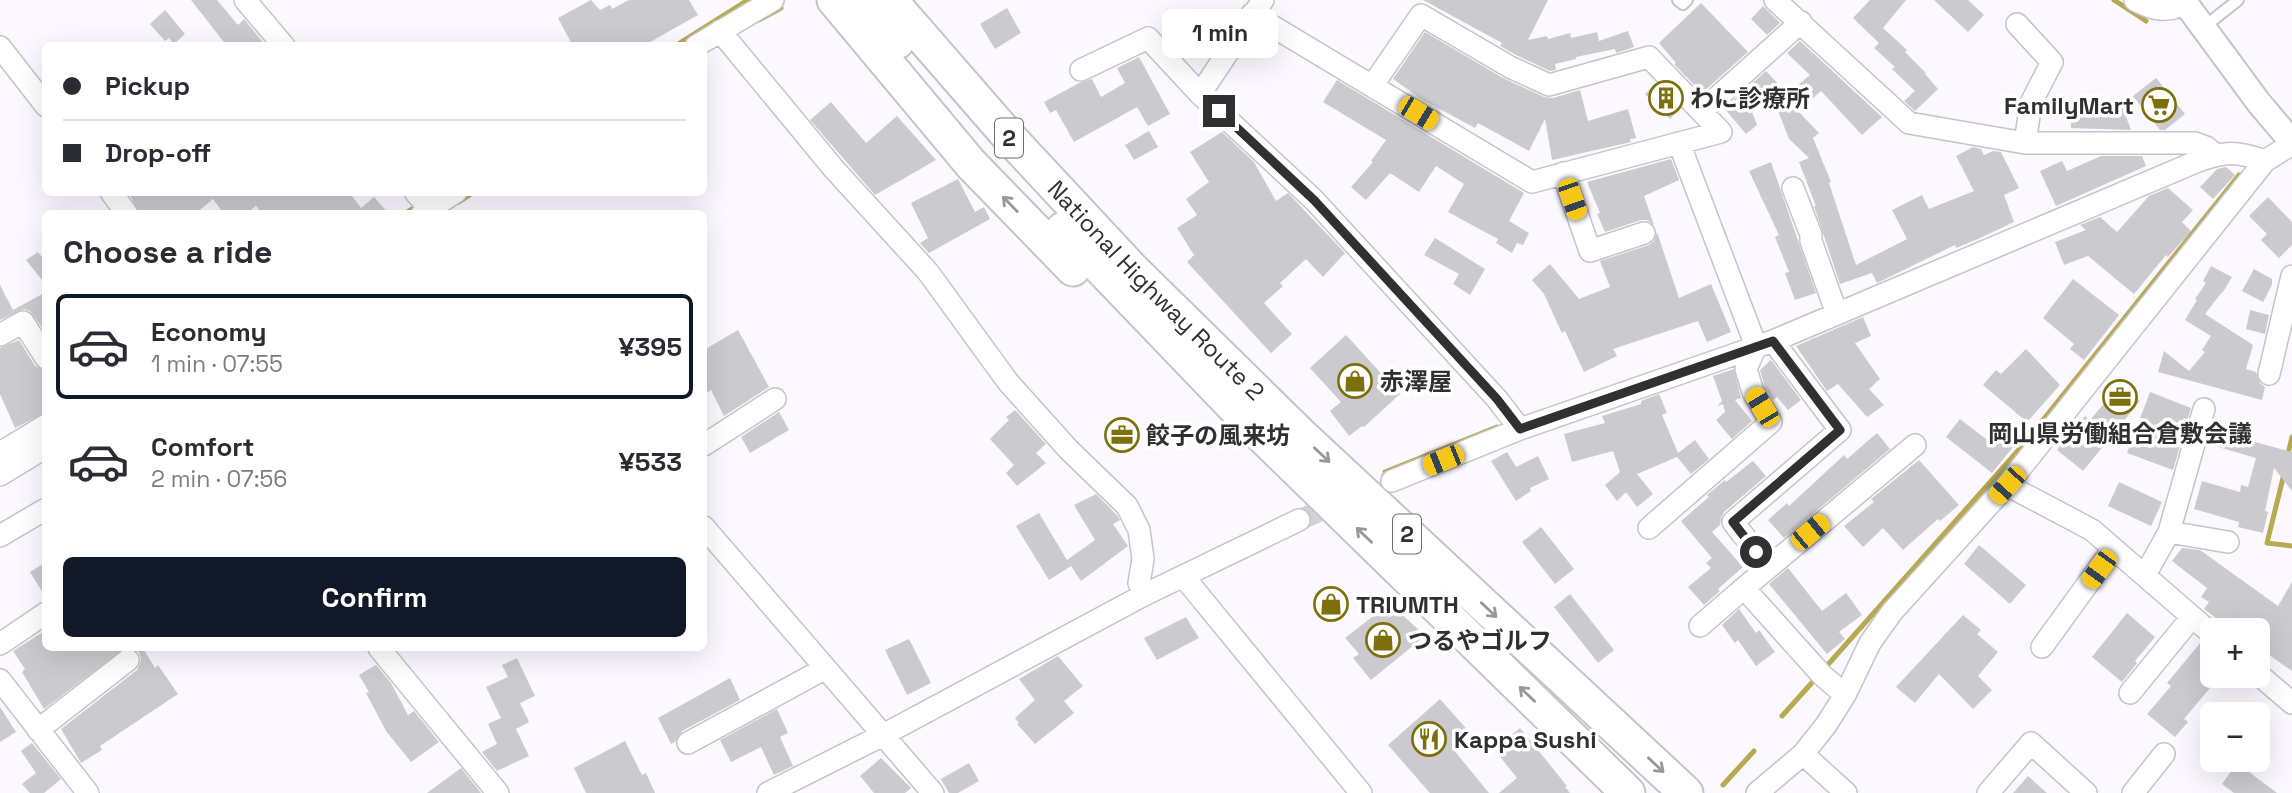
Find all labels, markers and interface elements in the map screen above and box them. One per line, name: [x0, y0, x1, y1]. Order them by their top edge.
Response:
callout: 1 min: [1161, 10, 1277, 58]
text: 1 min: [1192, 18, 1248, 48]
text: Pickup: [105, 69, 190, 103]
building icon: わに診療所: [1647, 79, 1685, 117]
place label: わに診療所: [1690, 83, 1810, 114]
supermarket icon: FamilyMart: [2140, 86, 2178, 124]
place label: FamilyMart: [2004, 90, 2134, 121]
car: [1395, 93, 1442, 133]
route end: [1203, 95, 1235, 127]
road number: 2: [995, 119, 1023, 158]
text: Drop-off: [105, 136, 211, 170]
street label: National Highway Route 2: [1041, 173, 1272, 406]
car: [1556, 176, 1589, 222]
one-way arrow: [1001, 196, 1018, 213]
text: Choose a ride: [63, 232, 273, 272]
icon: car: [67, 315, 130, 378]
text: Economy: [151, 315, 267, 349]
text: ¥395: [618, 330, 682, 364]
text: 1 min · 07:55: [151, 349, 283, 379]
shop icon: 赤澤屋: [1336, 362, 1374, 400]
place label: 赤澤屋: [1380, 366, 1452, 397]
office icon: 岡山県労働組合倉敷会議: [2101, 378, 2139, 416]
car: [1743, 384, 1782, 430]
office icon: 餃子の風来坊: [1103, 416, 1141, 454]
place label: 岡山県労働組合倉敷会議: [1988, 418, 2252, 449]
place label: 餃子の風来坊: [1146, 420, 1290, 451]
icon: car: [67, 430, 130, 493]
text: Comfort: [151, 430, 254, 464]
car: [1420, 442, 1467, 478]
text: ¥533: [619, 445, 682, 479]
one-way arrow: [1313, 447, 1331, 463]
car: [1986, 462, 2029, 508]
text: 2 min · 07:56: [151, 464, 287, 494]
car: [1788, 510, 1833, 554]
road number: 2: [1393, 514, 1421, 554]
one-way arrow: [1356, 527, 1373, 544]
route start: [1740, 536, 1772, 568]
car: [2079, 546, 2120, 592]
button: Confirm: [63, 557, 686, 637]
shop icon: TRIUMTH: [1312, 585, 1350, 623]
place label: TRIUMTH: [1356, 589, 1459, 620]
one-way arrow: [1480, 601, 1497, 618]
map controls: [2200, 618, 2270, 772]
button: +: [2200, 618, 2270, 688]
shop icon: つるやゴルフ: [1364, 621, 1402, 659]
place label: つるやゴルフ: [1408, 625, 1552, 656]
one-way arrow: [1519, 686, 1536, 703]
button: −: [2200, 702, 2270, 772]
restaurant icon: Kappa Sushi: [1410, 720, 1448, 758]
place label: Kappa Sushi: [1454, 724, 1597, 755]
one-way arrow: [1647, 756, 1664, 773]

